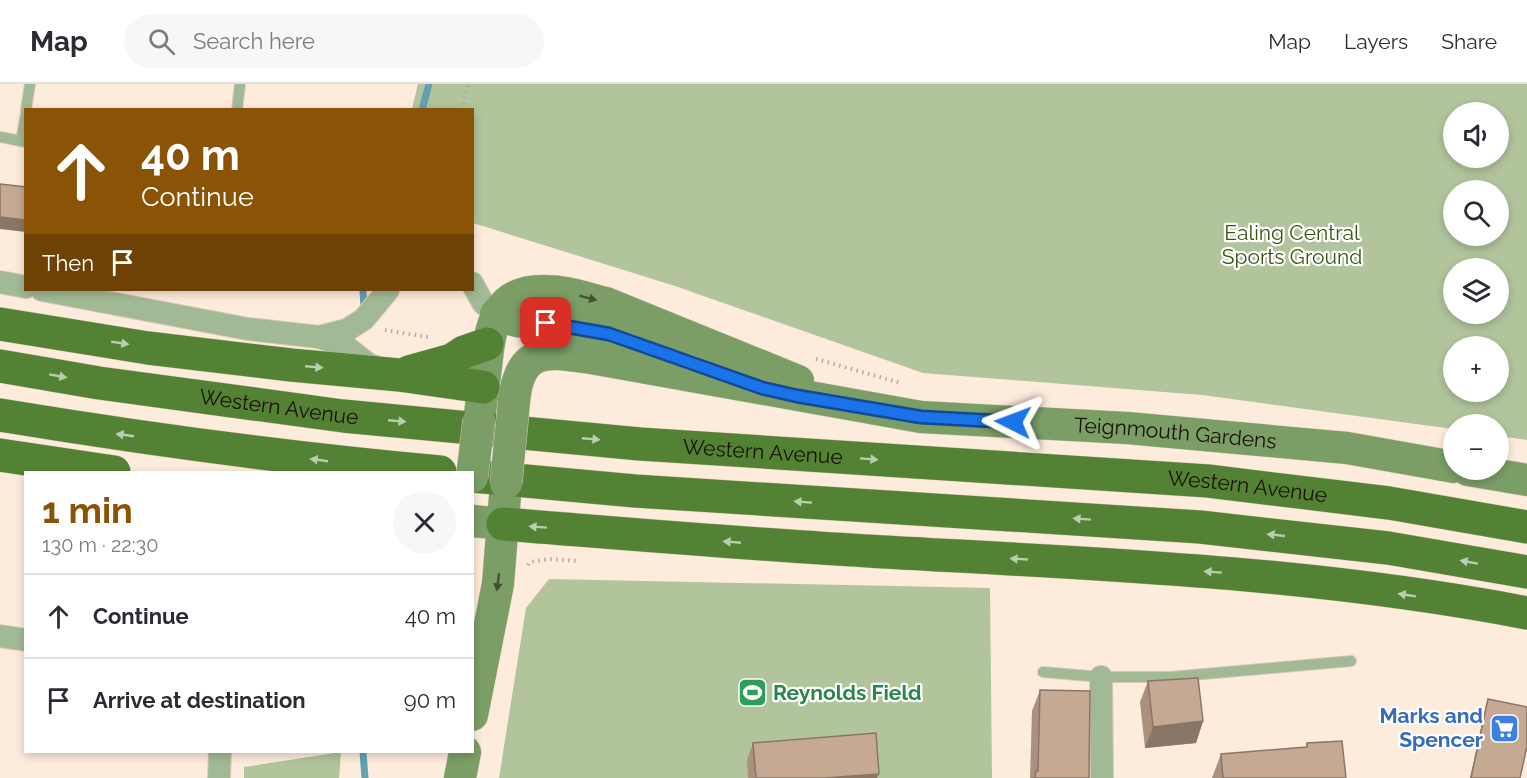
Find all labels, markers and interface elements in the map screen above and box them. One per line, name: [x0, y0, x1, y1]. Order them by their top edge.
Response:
search box: [124, 14, 544, 68]
text: Map: [30, 25, 88, 58]
icon: search: [145, 25, 178, 58]
text: Search here: [193, 28, 315, 54]
text: Map: [1268, 29, 1311, 54]
text: Layers: [1344, 29, 1408, 54]
text: Share: [1441, 29, 1497, 54]
map controls: [1443, 102, 1509, 480]
button: sound: [1443, 102, 1509, 168]
text: 40 m: [141, 131, 240, 180]
icon: ahead: [42, 132, 120, 210]
button: search: [1443, 180, 1509, 246]
text: Continue: [141, 181, 254, 212]
park label: Ealing Central Sports Ground: [1222, 220, 1362, 269]
icon: arrive: [106, 246, 139, 279]
text: Then: [42, 250, 94, 276]
button: layers: [1443, 258, 1509, 324]
one-way arrow: [579, 294, 597, 303]
pin: [520, 297, 571, 348]
icon: arrive: [529, 306, 562, 339]
button: +: [1443, 336, 1509, 402]
one-way arrow: [111, 339, 130, 348]
one-way arrow: [304, 362, 323, 372]
one-way arrow: [48, 372, 67, 381]
street label: Western Avenue: [198, 384, 360, 429]
position arrow: [981, 390, 1045, 454]
street label: Teignmouth Gardens: [1074, 412, 1278, 454]
button: −: [1443, 414, 1509, 480]
one-way arrow: [387, 416, 406, 426]
one-way arrow: [116, 430, 135, 439]
one-way arrow: [581, 434, 600, 444]
street label: Western Avenue: [682, 434, 844, 469]
one-way arrow: [860, 454, 879, 464]
one-way arrow: [309, 456, 328, 465]
street label: Western Avenue: [1167, 465, 1329, 507]
text: 1 min: [42, 489, 133, 531]
button: close: [393, 491, 456, 554]
one-way arrow: [794, 497, 813, 506]
one-way arrow: [1072, 515, 1091, 524]
one-way arrow: [528, 522, 547, 531]
one-way arrow: [1267, 530, 1286, 540]
text: 130 m · 22:30: [42, 533, 158, 557]
one-way arrow: [722, 537, 741, 547]
one-way arrow: [1009, 555, 1028, 564]
one-way arrow: [1460, 557, 1479, 566]
one-way arrow: [1204, 567, 1223, 577]
one-way arrow: [493, 573, 503, 592]
one-way arrow: [1397, 590, 1416, 599]
icon: ahead: [42, 600, 75, 633]
text: Continue: [93, 603, 189, 629]
text: 40 m: [405, 603, 456, 629]
sports icon: Reynolds Field: [736, 677, 768, 709]
place label: Reynolds Field: [773, 680, 922, 705]
icon: arrive: [42, 684, 75, 717]
text: Arrive at destination: [93, 687, 306, 713]
text: 90 m: [404, 687, 456, 713]
place label: Marks and Spencer: [1379, 703, 1483, 752]
supermarket icon: Marks and Spencer: [1488, 712, 1520, 744]

